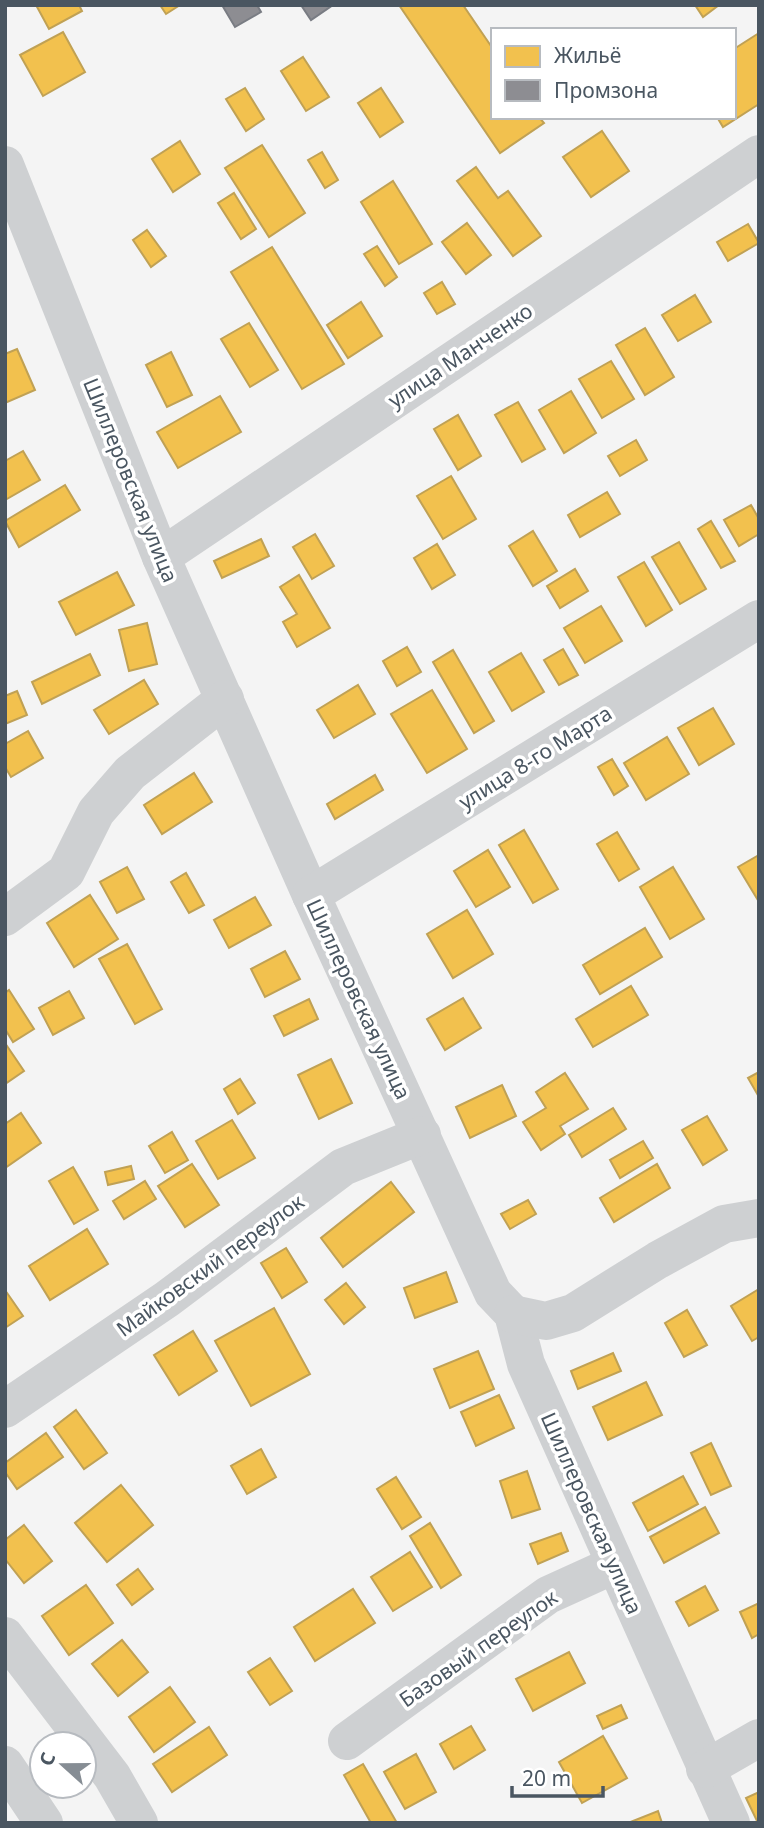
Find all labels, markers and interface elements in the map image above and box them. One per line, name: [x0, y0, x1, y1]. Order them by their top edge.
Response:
legend: [491, 28, 736, 119]
text: Жильё: [554, 41, 621, 69]
text: Промзона: [554, 76, 658, 104]
street label: улица Манченко: [382, 296, 538, 414]
street label: Шиллеровская улица: [77, 374, 185, 586]
street label: улица 8-го Марта: [453, 699, 617, 815]
street label: Шиллеровская улица: [300, 894, 418, 1104]
street label: Майковский переулок: [111, 1187, 309, 1343]
street label: Шиллеровская улица: [535, 1408, 649, 1618]
street label: Базовый переулок: [393, 1583, 563, 1713]
north arrow: [28, 1730, 98, 1800]
text: С: [33, 1749, 61, 1769]
scale bar: [512, 1755, 603, 1799]
text: 20 m: [522, 1764, 571, 1792]

